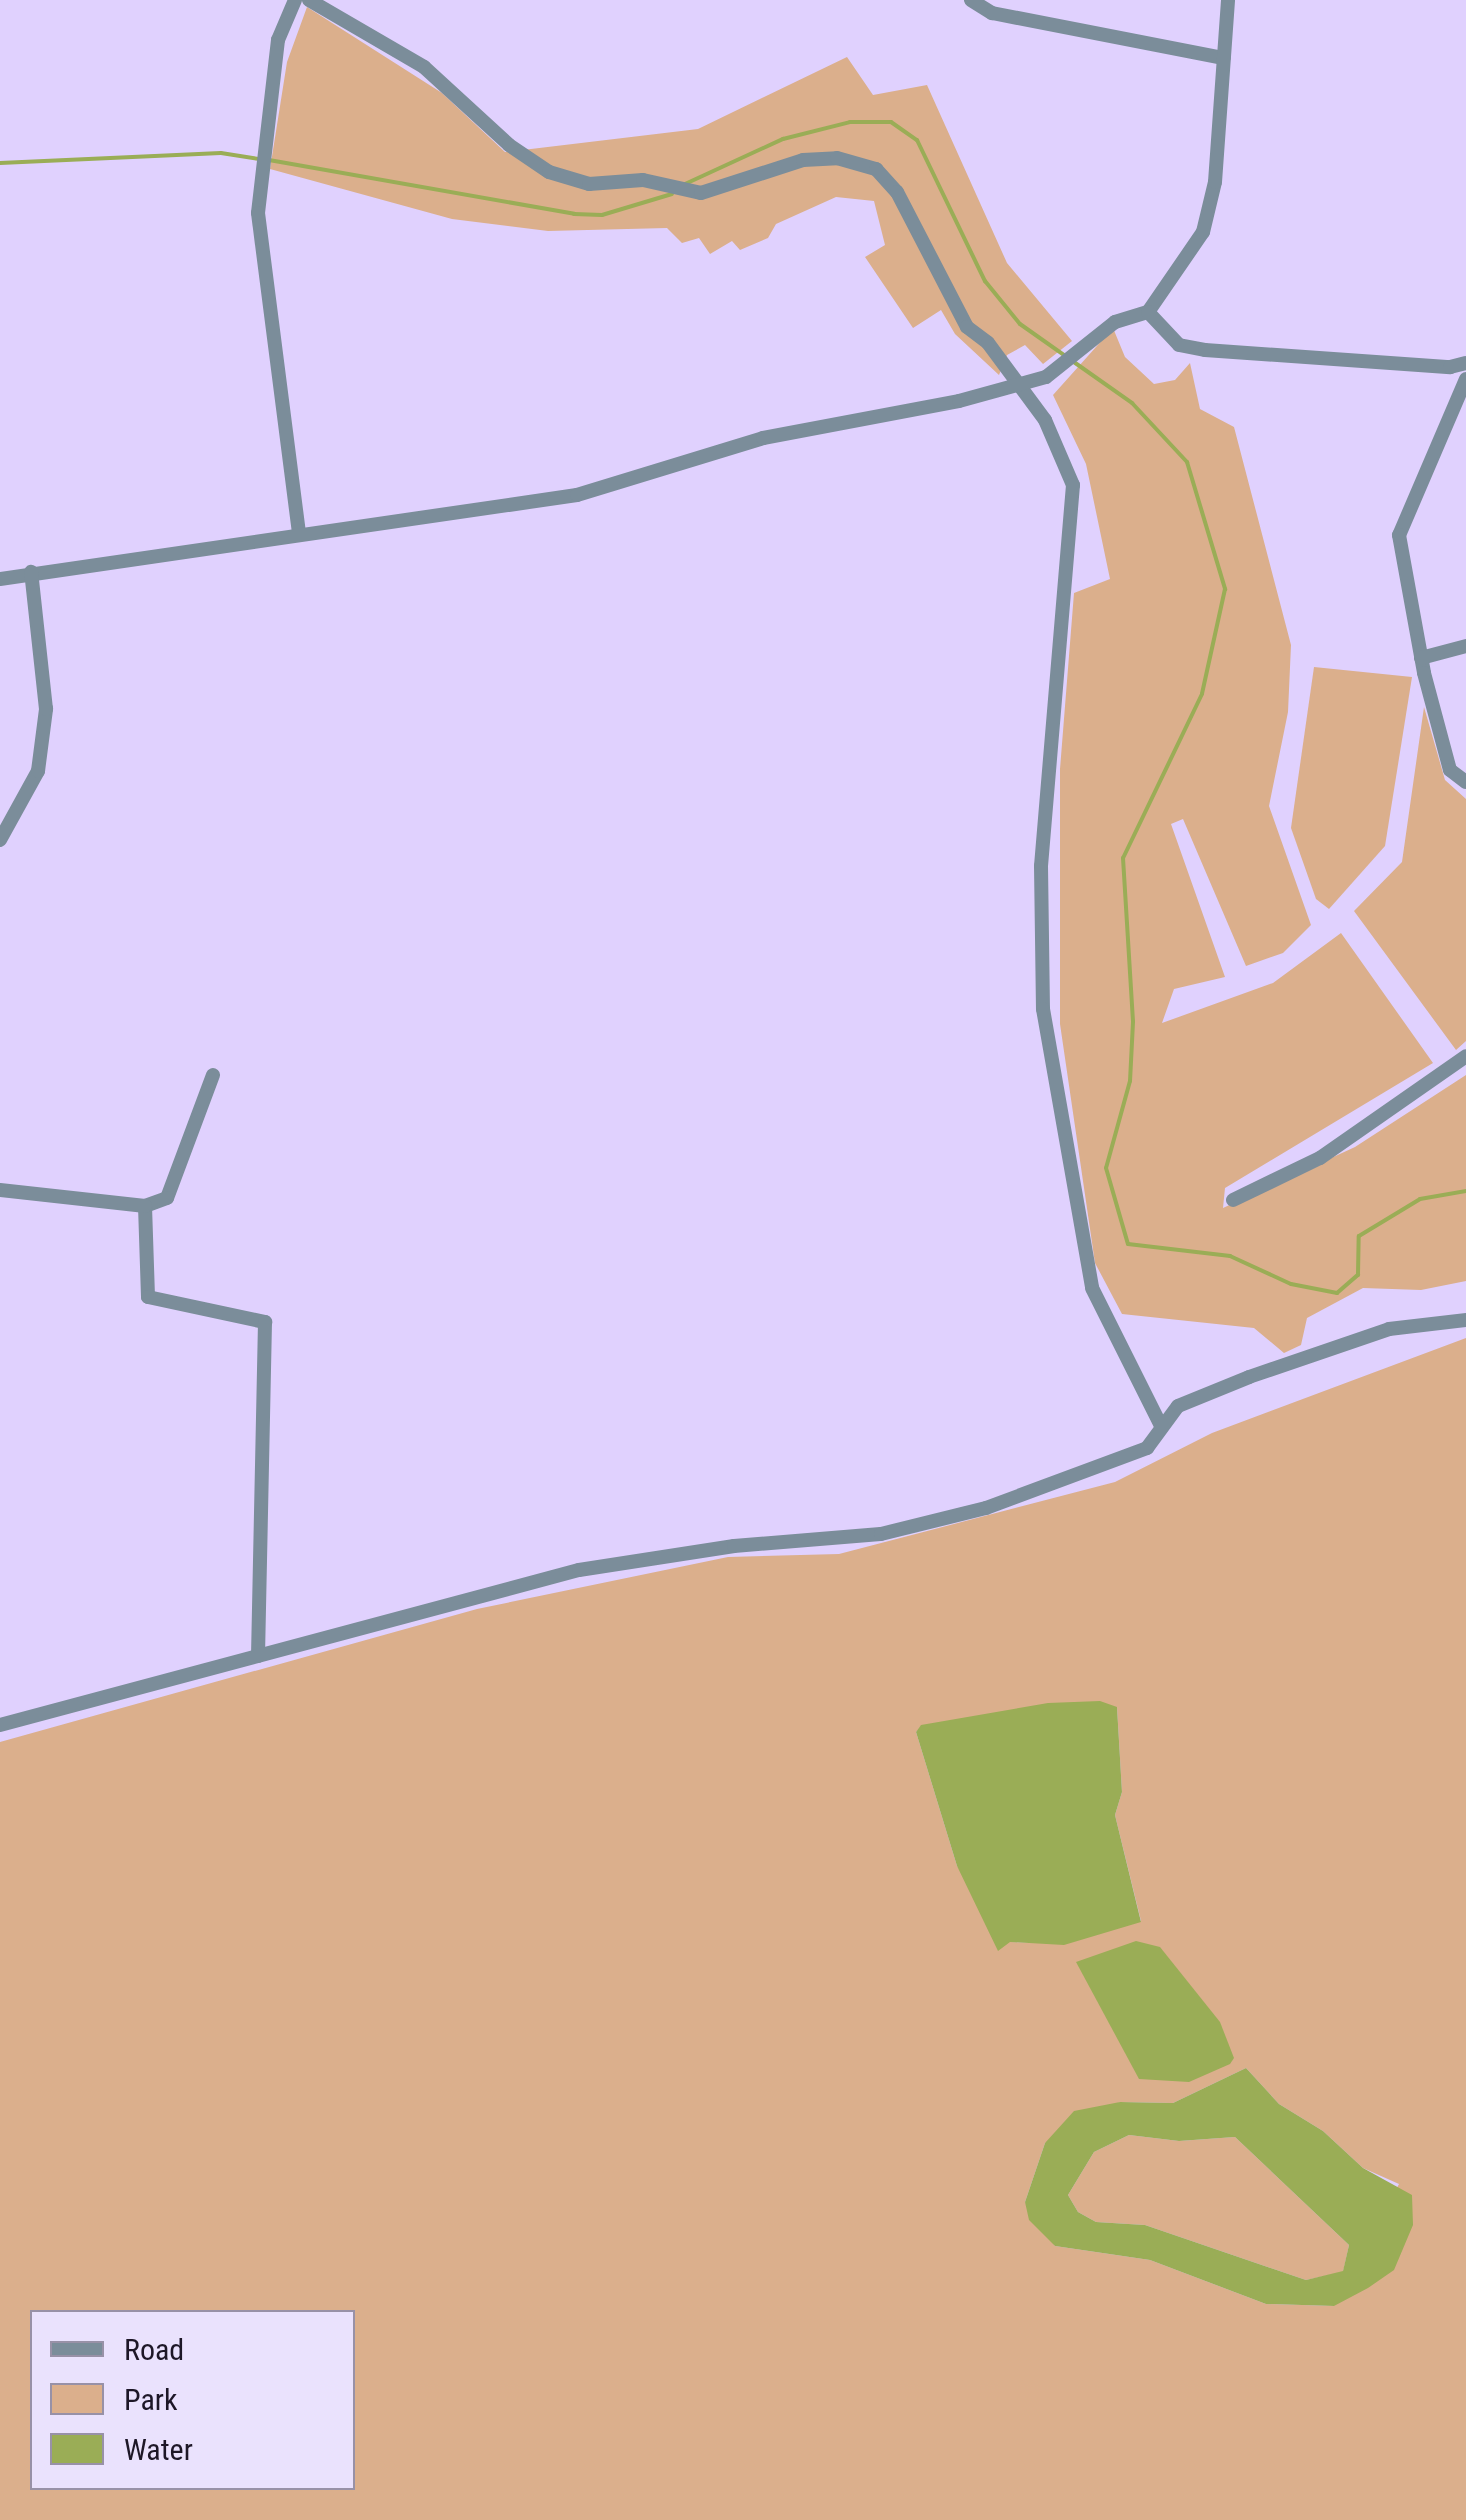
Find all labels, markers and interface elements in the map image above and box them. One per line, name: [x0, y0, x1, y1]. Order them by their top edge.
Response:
legend: [30, 2310, 355, 2490]
text: Road: [124, 2332, 184, 2367]
text: Park: [124, 2382, 178, 2417]
text: Water: [124, 2432, 193, 2467]

